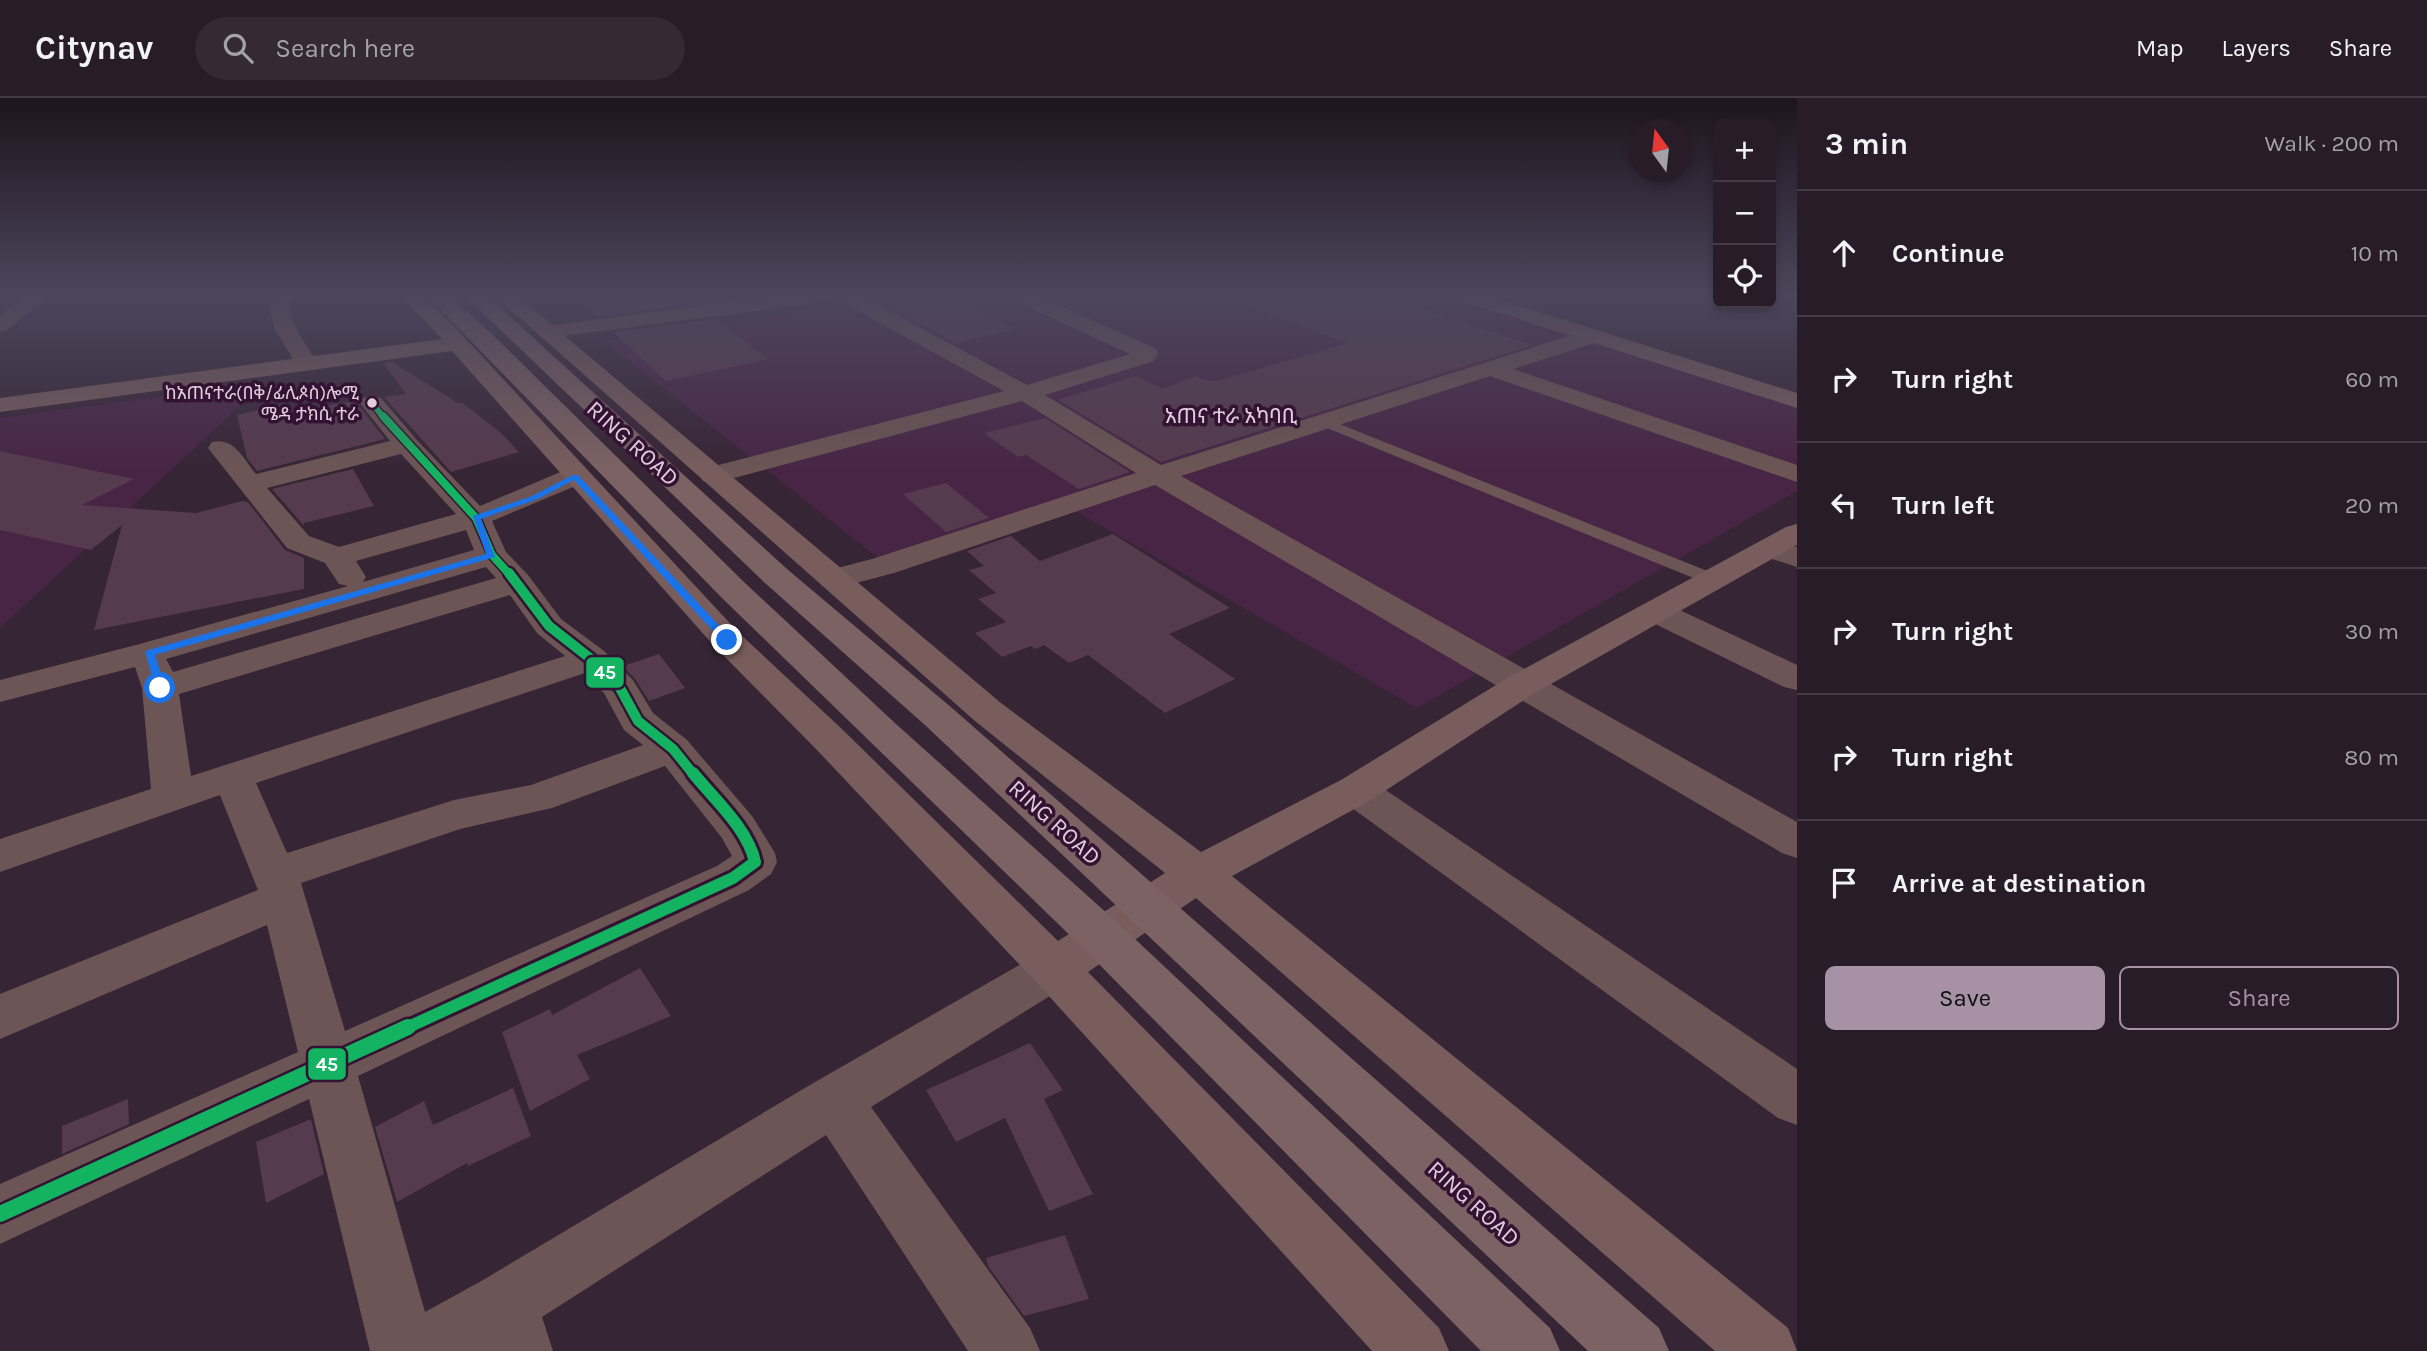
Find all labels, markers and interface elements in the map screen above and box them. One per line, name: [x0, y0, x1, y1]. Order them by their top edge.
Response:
search box: [195, 17, 685, 80]
text: Citynav: [35, 29, 153, 67]
icon: search: [219, 29, 257, 67]
text: Search here: [275, 33, 415, 64]
text: Map: [2136, 34, 2184, 62]
text: Layers: [2222, 34, 2291, 62]
text: Share: [2329, 34, 2392, 62]
north arrow: [1629, 119, 1692, 182]
map controls: [1713, 119, 1776, 308]
button: +: [1713, 119, 1776, 182]
text: 3 min: [1825, 126, 1908, 162]
text: Walk · 200 m: [2264, 130, 2399, 157]
button: −: [1713, 182, 1776, 245]
icon: ahead: [1825, 234, 1863, 272]
text: Continue: [1892, 238, 2004, 269]
text: 10 m: [2351, 240, 2399, 267]
button: locate: [1713, 245, 1776, 308]
icon: right: [1825, 360, 1863, 398]
text: Turn right: [1892, 364, 2013, 395]
text: 60 m: [2345, 366, 2399, 393]
place label: ከአጠናተራ(በቅ/ፊሊጶስ)ሎሚ ሜዳ ታክሲ ተራ: [165, 382, 359, 425]
street label: RING ROAD: [581, 395, 684, 492]
marker: ከአጠናተራ(በቅ/ፊሊጶስ)ሎሚ ሜዳ ታክሲ ተራ: [365, 396, 379, 410]
district label: አጠና ተራ አካባቢ: [1165, 404, 1298, 428]
icon: left: [1825, 486, 1863, 524]
text: Turn left: [1892, 490, 1994, 521]
text: 20 m: [2345, 492, 2399, 519]
icon: right: [1825, 612, 1863, 650]
text: Turn right: [1892, 616, 2013, 647]
text: 30 m: [2345, 618, 2399, 645]
route end: [711, 624, 742, 655]
line badge: 45: [585, 656, 625, 689]
text: 45: [594, 662, 616, 684]
route start: [144, 672, 175, 703]
icon: right: [1825, 738, 1863, 776]
text: Turn right: [1892, 742, 2013, 773]
text: 80 m: [2344, 744, 2399, 771]
street label: RING ROAD: [1003, 774, 1106, 871]
icon: arrive: [1825, 864, 1863, 902]
text: Arrive at destination: [1892, 868, 2146, 899]
button: Save: [1825, 966, 2105, 1030]
button: Share: [2119, 966, 2399, 1030]
line badge: 45: [307, 1047, 347, 1081]
text: 45: [316, 1054, 338, 1076]
street label: RING ROAD: [1422, 1155, 1525, 1252]

